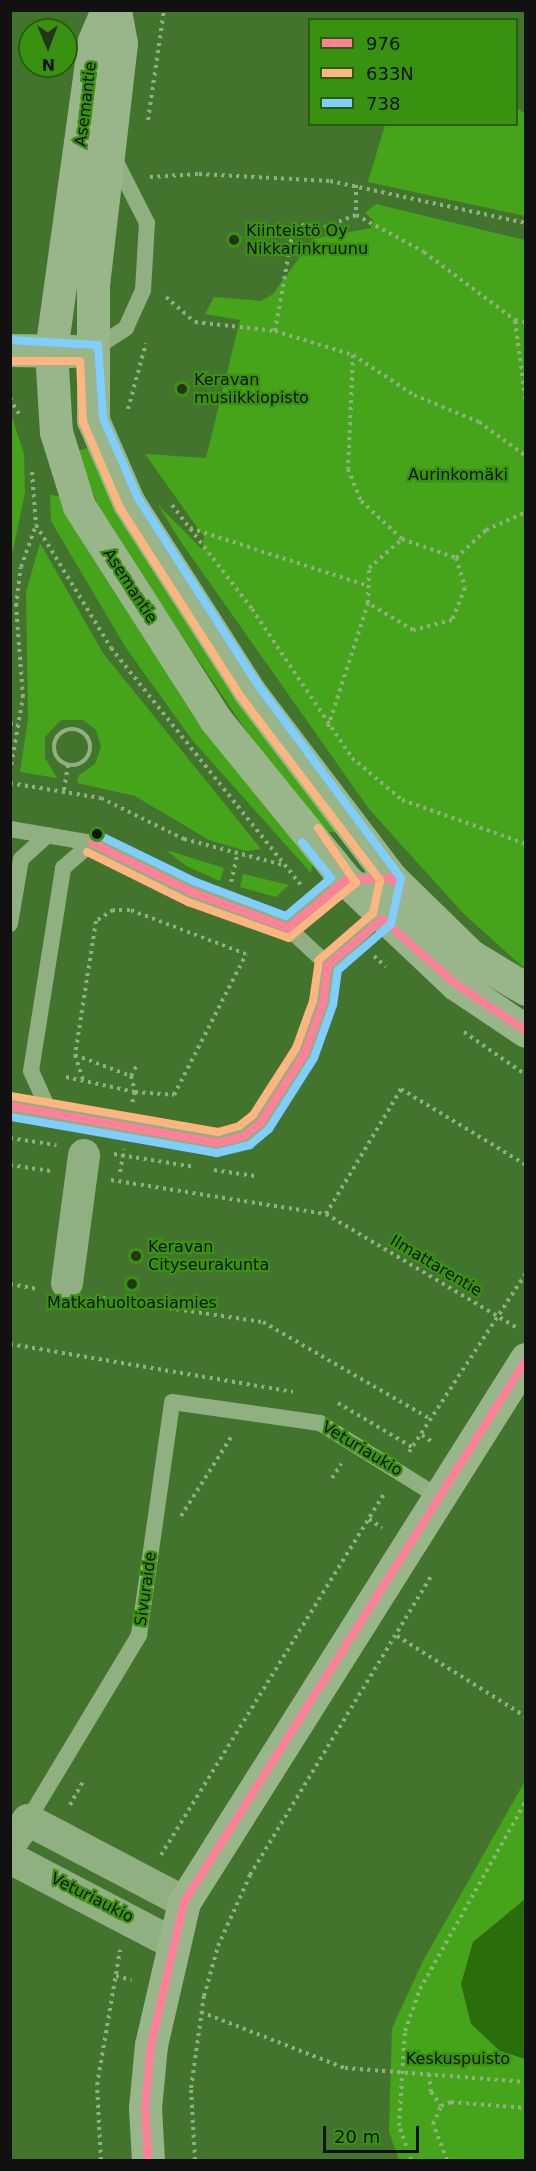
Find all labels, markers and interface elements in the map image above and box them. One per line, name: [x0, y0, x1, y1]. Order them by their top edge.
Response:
north arrow: [18, 18, 78, 78]
legend: [308, 18, 518, 126]
text: 976: [366, 33, 400, 54]
text: N: [41, 55, 55, 74]
street label: Asemantie: [71, 61, 101, 147]
text: 633N: [366, 63, 414, 84]
text: 738: [366, 93, 400, 114]
place label: Kiinteistö Oy Nikkarinkruunu: [246, 221, 368, 259]
marker: Kiinteistö Oy Nikkarinkruunu: [227, 233, 241, 247]
place label: Keravan musiikkiopisto: [194, 370, 309, 408]
marker: Keravan musiikkiopisto: [175, 382, 189, 396]
park label: Aurinkomäki: [408, 465, 508, 485]
street label: Asemantie: [99, 545, 161, 627]
unlabelled marker: [91, 828, 103, 840]
street label: Ilmattarentie: [387, 1231, 485, 1301]
place label: Keravan Cityseurakunta: [148, 1237, 269, 1275]
marker: Keravan Cityseurakunta: [129, 1249, 143, 1263]
marker: Matkahuoltoasiamies: [125, 1277, 139, 1291]
place label: Matkahuoltoasiamies: [47, 1293, 217, 1313]
street label: Veturiaukio: [318, 1417, 406, 1481]
street label: Sivuraide: [131, 1551, 161, 1627]
street label: Veturiaukio: [47, 1869, 137, 1927]
park label: Keskuspuisto: [406, 2049, 510, 2069]
scale bar: [326, 2114, 422, 2152]
text: 20 m: [334, 2126, 380, 2147]

